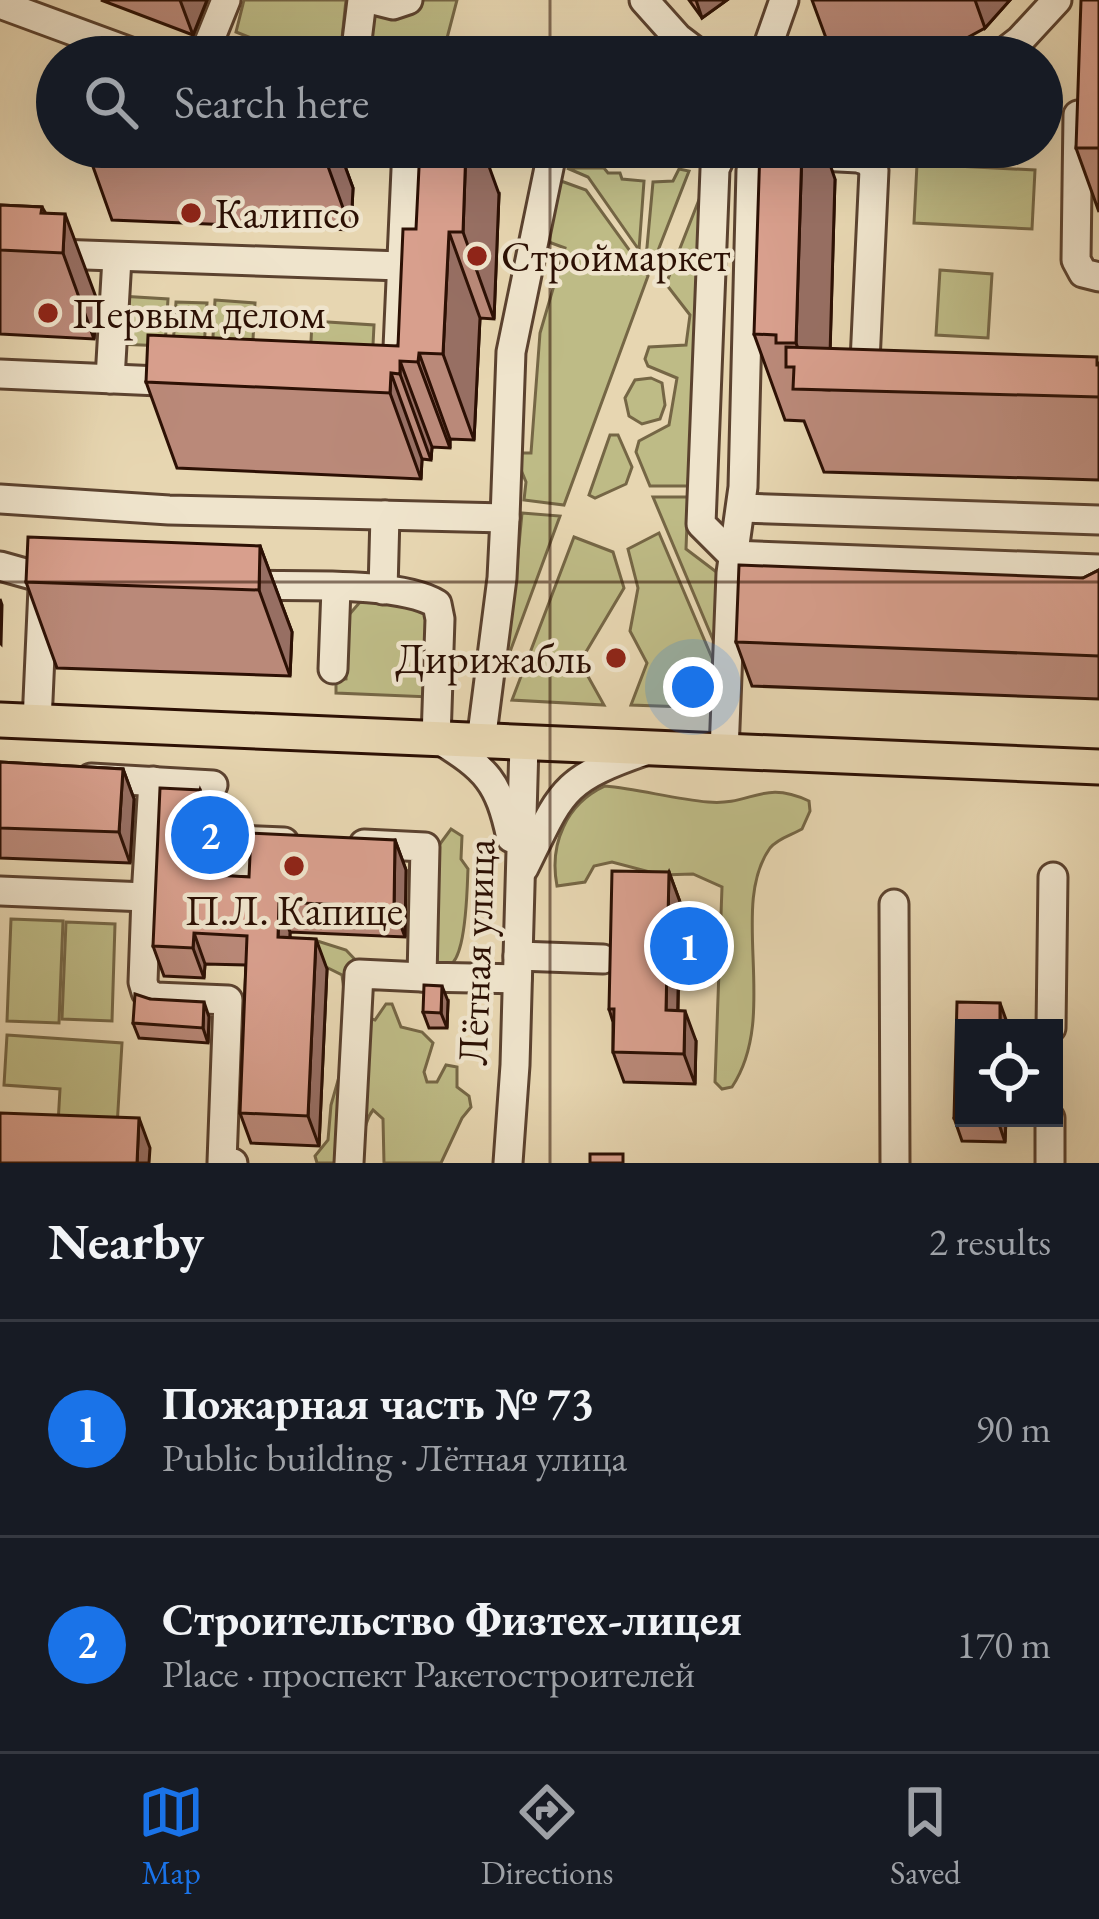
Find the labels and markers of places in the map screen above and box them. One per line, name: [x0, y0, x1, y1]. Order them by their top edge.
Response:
place label: Калипсо: [215, 186, 360, 241]
marker: Калипсо: [178, 200, 204, 226]
place label: Строймаркет: [501, 229, 730, 284]
marker: Строймаркет: [464, 243, 490, 269]
place label: Первым делом: [72, 286, 325, 341]
marker: Первым делом: [35, 300, 61, 326]
place label: Дирижабль: [395, 631, 592, 686]
marker: Дирижабль: [603, 645, 629, 671]
pin: 2: [171, 790, 249, 880]
marker: П.Л. Капице: [281, 853, 307, 879]
place label: П.Л. Капице: [185, 883, 403, 938]
pin: 1: [650, 901, 728, 991]

